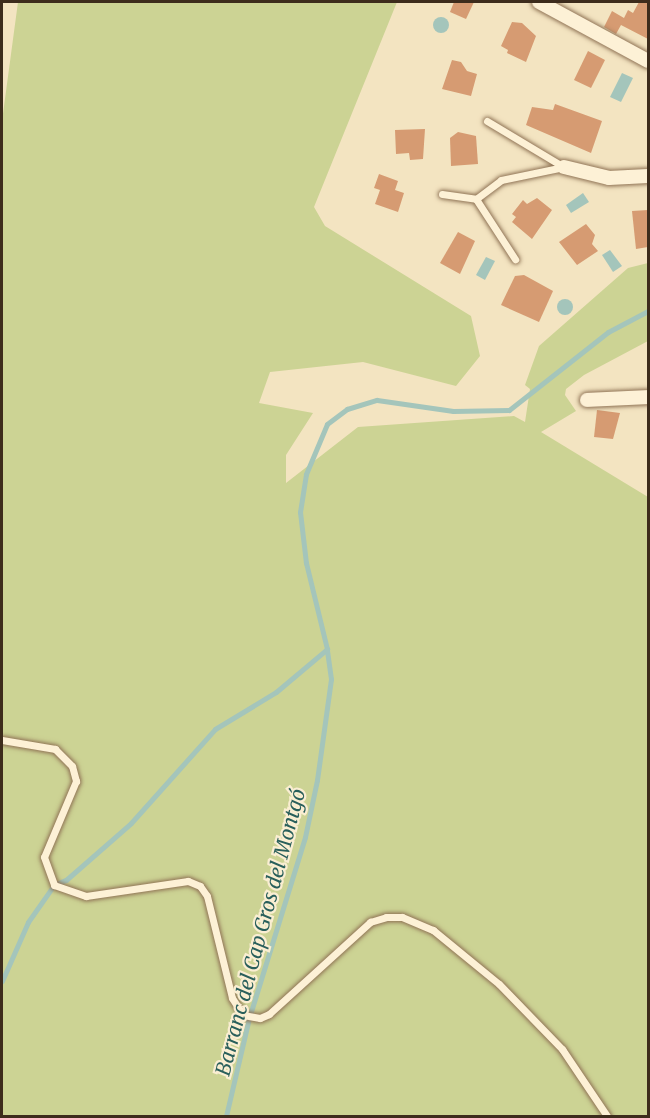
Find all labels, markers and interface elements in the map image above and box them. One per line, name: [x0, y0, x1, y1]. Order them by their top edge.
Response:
water label: Barranc del Cap Gros del Montgó: [210, 786, 310, 1078]

